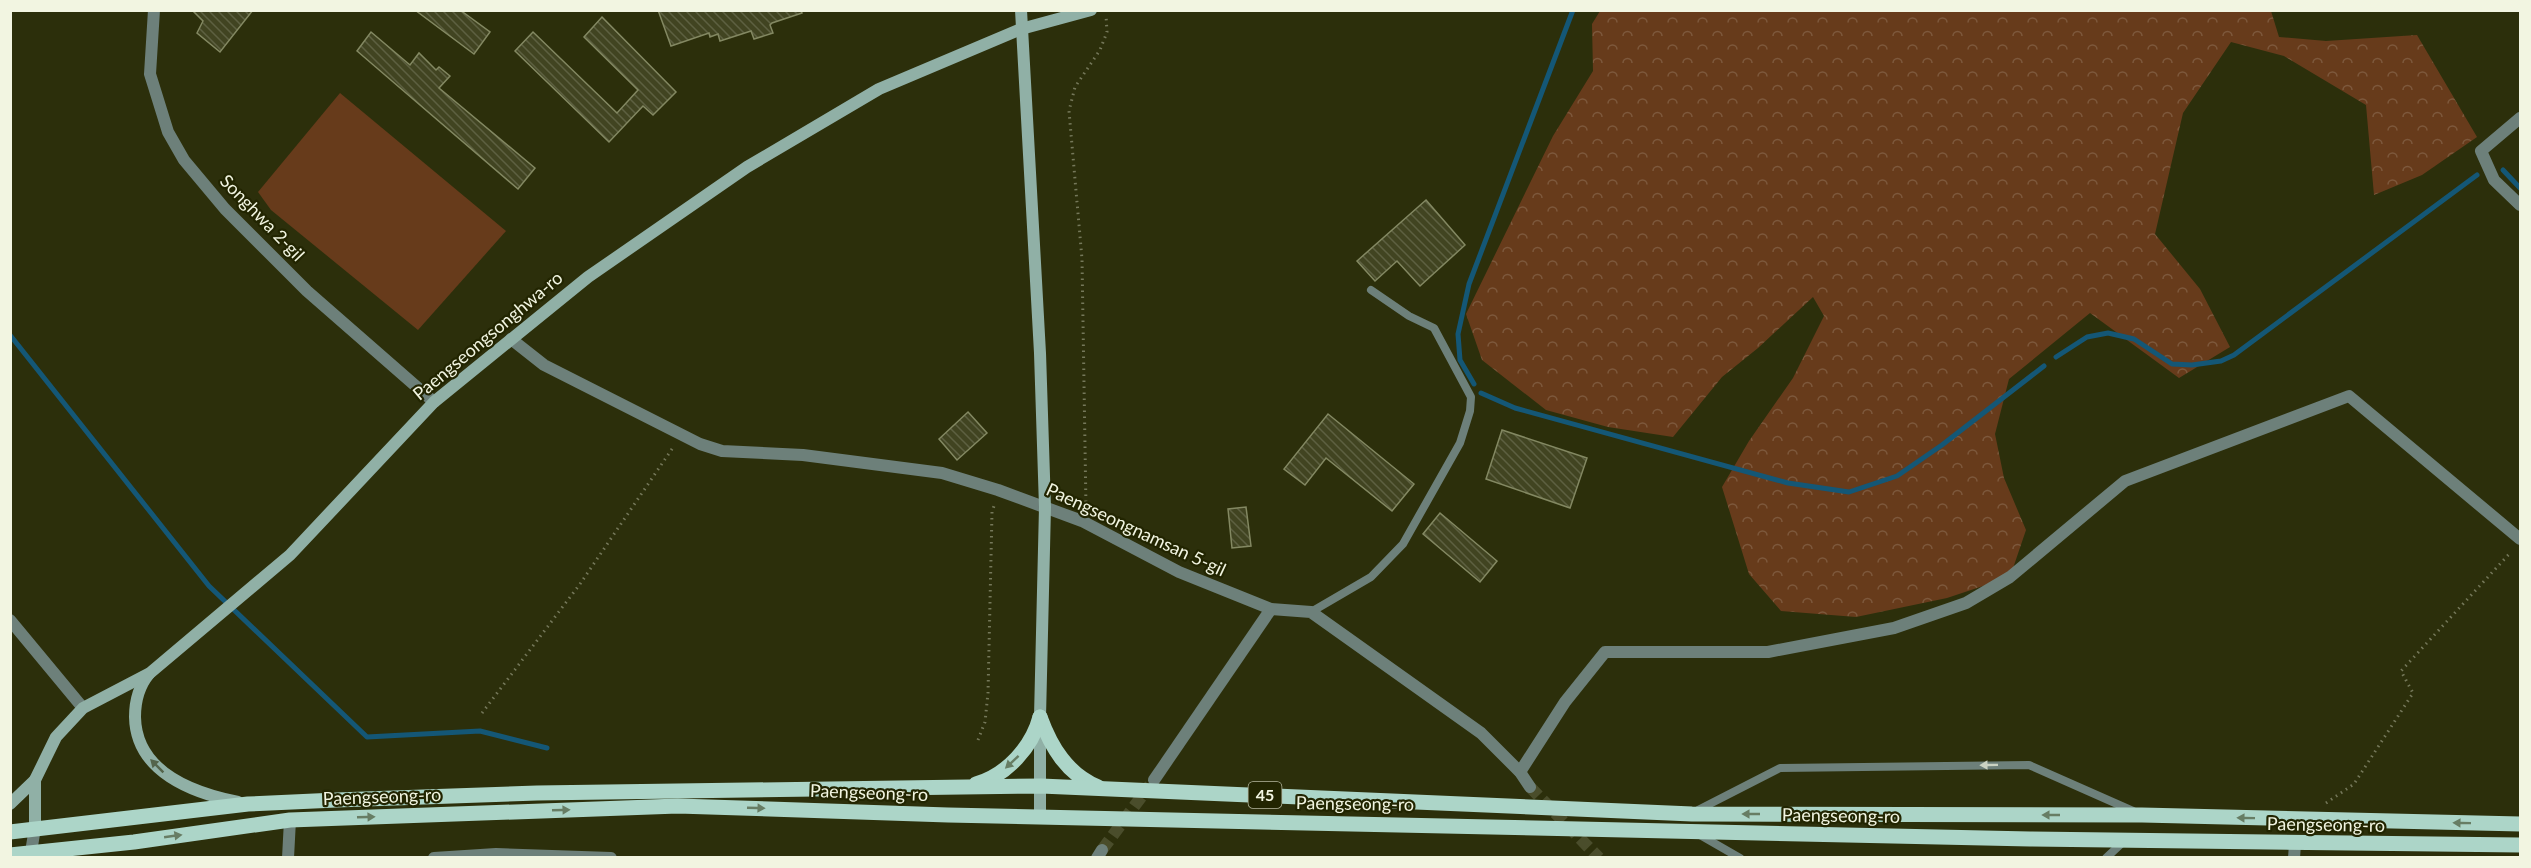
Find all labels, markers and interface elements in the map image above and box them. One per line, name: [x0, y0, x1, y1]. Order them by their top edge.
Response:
street label: Songhwa 2-gil: [216, 169, 310, 265]
street label: Paengseongsonghwa-ro: [408, 266, 567, 404]
street label: Paengseongnamsan 5-gil: [1043, 478, 1230, 580]
one-way arrow: [1004, 755, 1019, 769]
one-way arrow: [150, 758, 164, 773]
one-way arrow: [1980, 760, 1999, 770]
street label: Paengseong-ro: [809, 779, 929, 805]
road number: 45: [1248, 782, 1282, 808]
street label: Paengseong-ro: [322, 783, 442, 809]
street label: Paengseong-ro: [1296, 791, 1414, 815]
street label: Paengseong-ro: [1782, 803, 1900, 827]
one-way arrow: [747, 804, 766, 813]
one-way arrow: [552, 805, 571, 815]
one-way arrow: [1742, 809, 1761, 819]
one-way arrow: [2042, 810, 2061, 820]
one-way arrow: [357, 812, 376, 822]
street label: Paengseong-ro: [2267, 812, 2385, 836]
one-way arrow: [2237, 813, 2256, 822]
one-way arrow: [2453, 818, 2472, 827]
one-way arrow: [163, 832, 182, 841]

